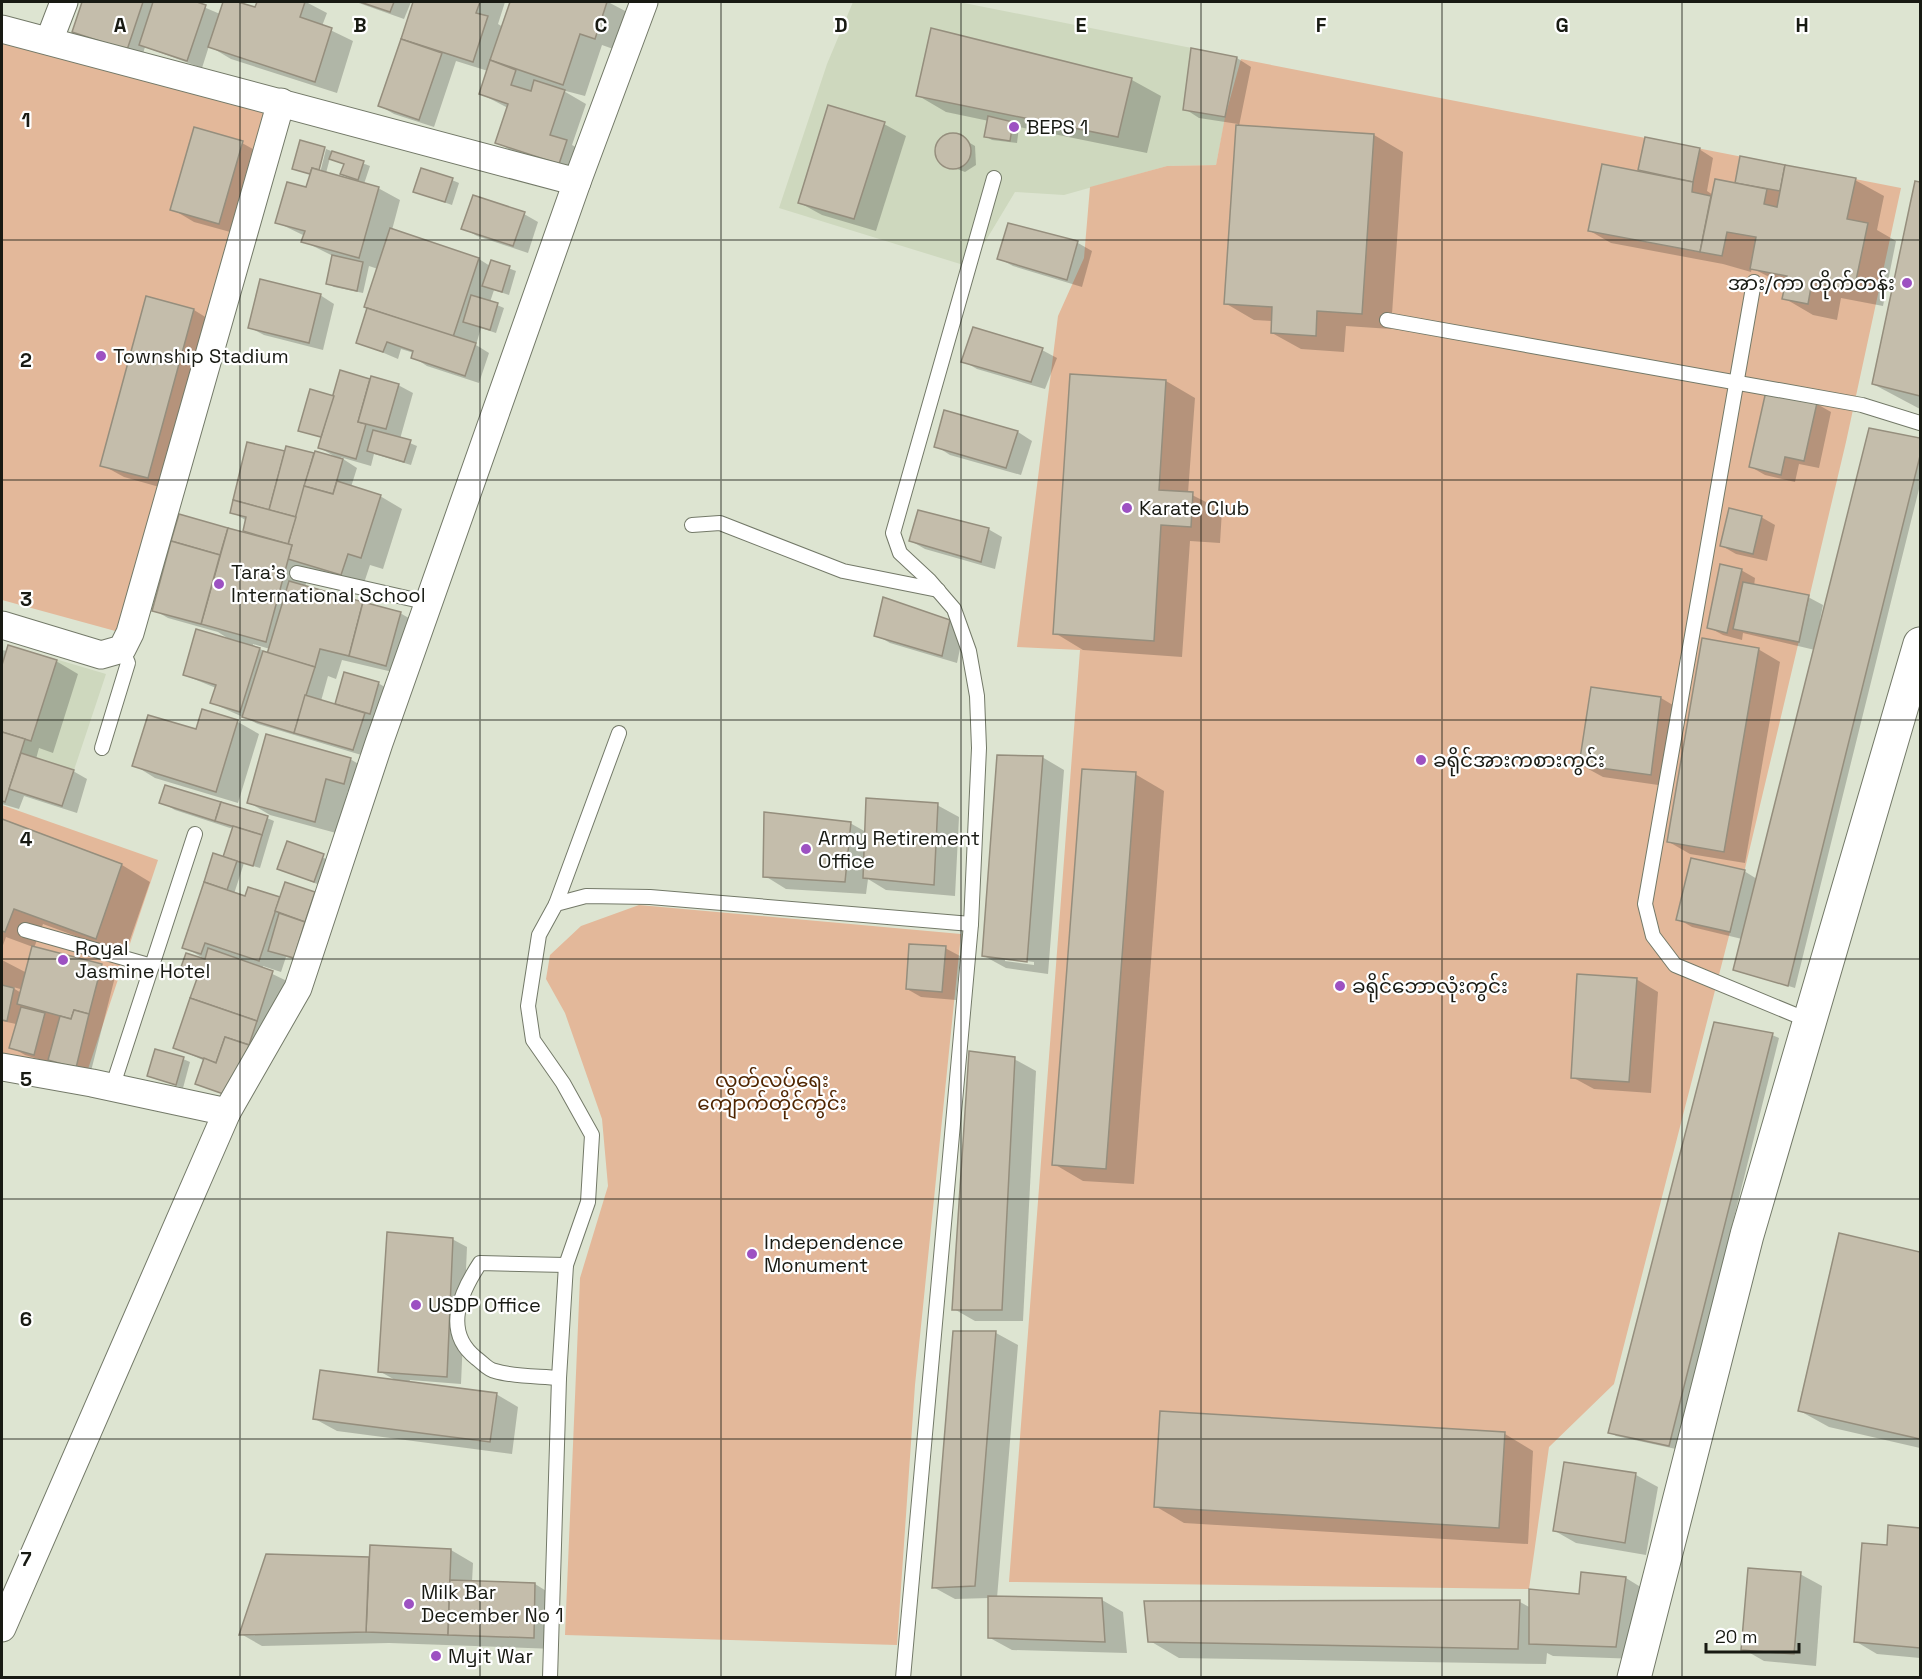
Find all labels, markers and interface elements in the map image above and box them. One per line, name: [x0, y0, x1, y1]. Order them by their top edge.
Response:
text: A: [114, 12, 127, 38]
text: B: [353, 12, 367, 38]
text: C: [595, 12, 608, 38]
text: D: [834, 12, 848, 38]
text: E: [1075, 12, 1087, 38]
text: F: [1316, 12, 1327, 38]
text: G: [1555, 12, 1569, 38]
text: H: [1795, 12, 1809, 38]
text: 1: [21, 107, 31, 133]
place label: BEPS 1: [1026, 114, 1088, 140]
marker: BEPS 1: [1007, 120, 1021, 134]
place label: အား/ကာ တိုက်တန်း: [1728, 269, 1895, 300]
marker: အား/ကာ တိုက်တန်း: [1900, 276, 1914, 290]
place label: Township Stadium: [113, 343, 289, 369]
text: 2: [20, 347, 32, 373]
marker: Township Stadium: [94, 349, 108, 363]
place label: Karate Club: [1139, 495, 1249, 521]
marker: Karate Club: [1120, 501, 1134, 515]
place label: Tara's International School: [231, 559, 426, 608]
marker: Tara's International School: [212, 577, 226, 591]
text: 3: [20, 586, 32, 612]
place label: ခရိုင်အားကစားကွင်း: [1433, 746, 1605, 777]
marker: ခရိုင်အားကစားကွင်း: [1414, 753, 1428, 767]
place label: Army Retirement Office: [818, 825, 980, 874]
text: 4: [20, 826, 33, 852]
marker: Army Retirement Office: [799, 842, 813, 856]
place label: Royal Jasmine Hotel: [75, 935, 210, 984]
marker: Royal Jasmine Hotel: [56, 953, 70, 967]
place label: ခရိုင်ဘောလုံးကွင်း: [1352, 972, 1508, 1003]
marker: ခရိုင်ဘောလုံးကွင်း: [1333, 979, 1347, 993]
text: 5: [20, 1066, 32, 1092]
park label: လွတ်လပ်ရေး ကျောက်တိုင်ကွင်း: [697, 1066, 847, 1120]
place label: Independence Monument: [764, 1229, 904, 1278]
marker: Independence Monument: [745, 1247, 759, 1261]
place label: USDP Office: [428, 1292, 541, 1318]
marker: USDP Office: [409, 1298, 423, 1312]
text: 6: [20, 1306, 32, 1332]
text: 7: [20, 1546, 32, 1572]
place label: Milk Bar December No 1: [421, 1579, 564, 1628]
marker: Milk Bar December No 1: [402, 1597, 416, 1611]
scale bar: [1706, 1616, 1799, 1654]
text: 20 m: [1715, 1625, 1758, 1648]
place label: Myit War: [448, 1643, 533, 1669]
marker: Myit War: [429, 1649, 443, 1663]

